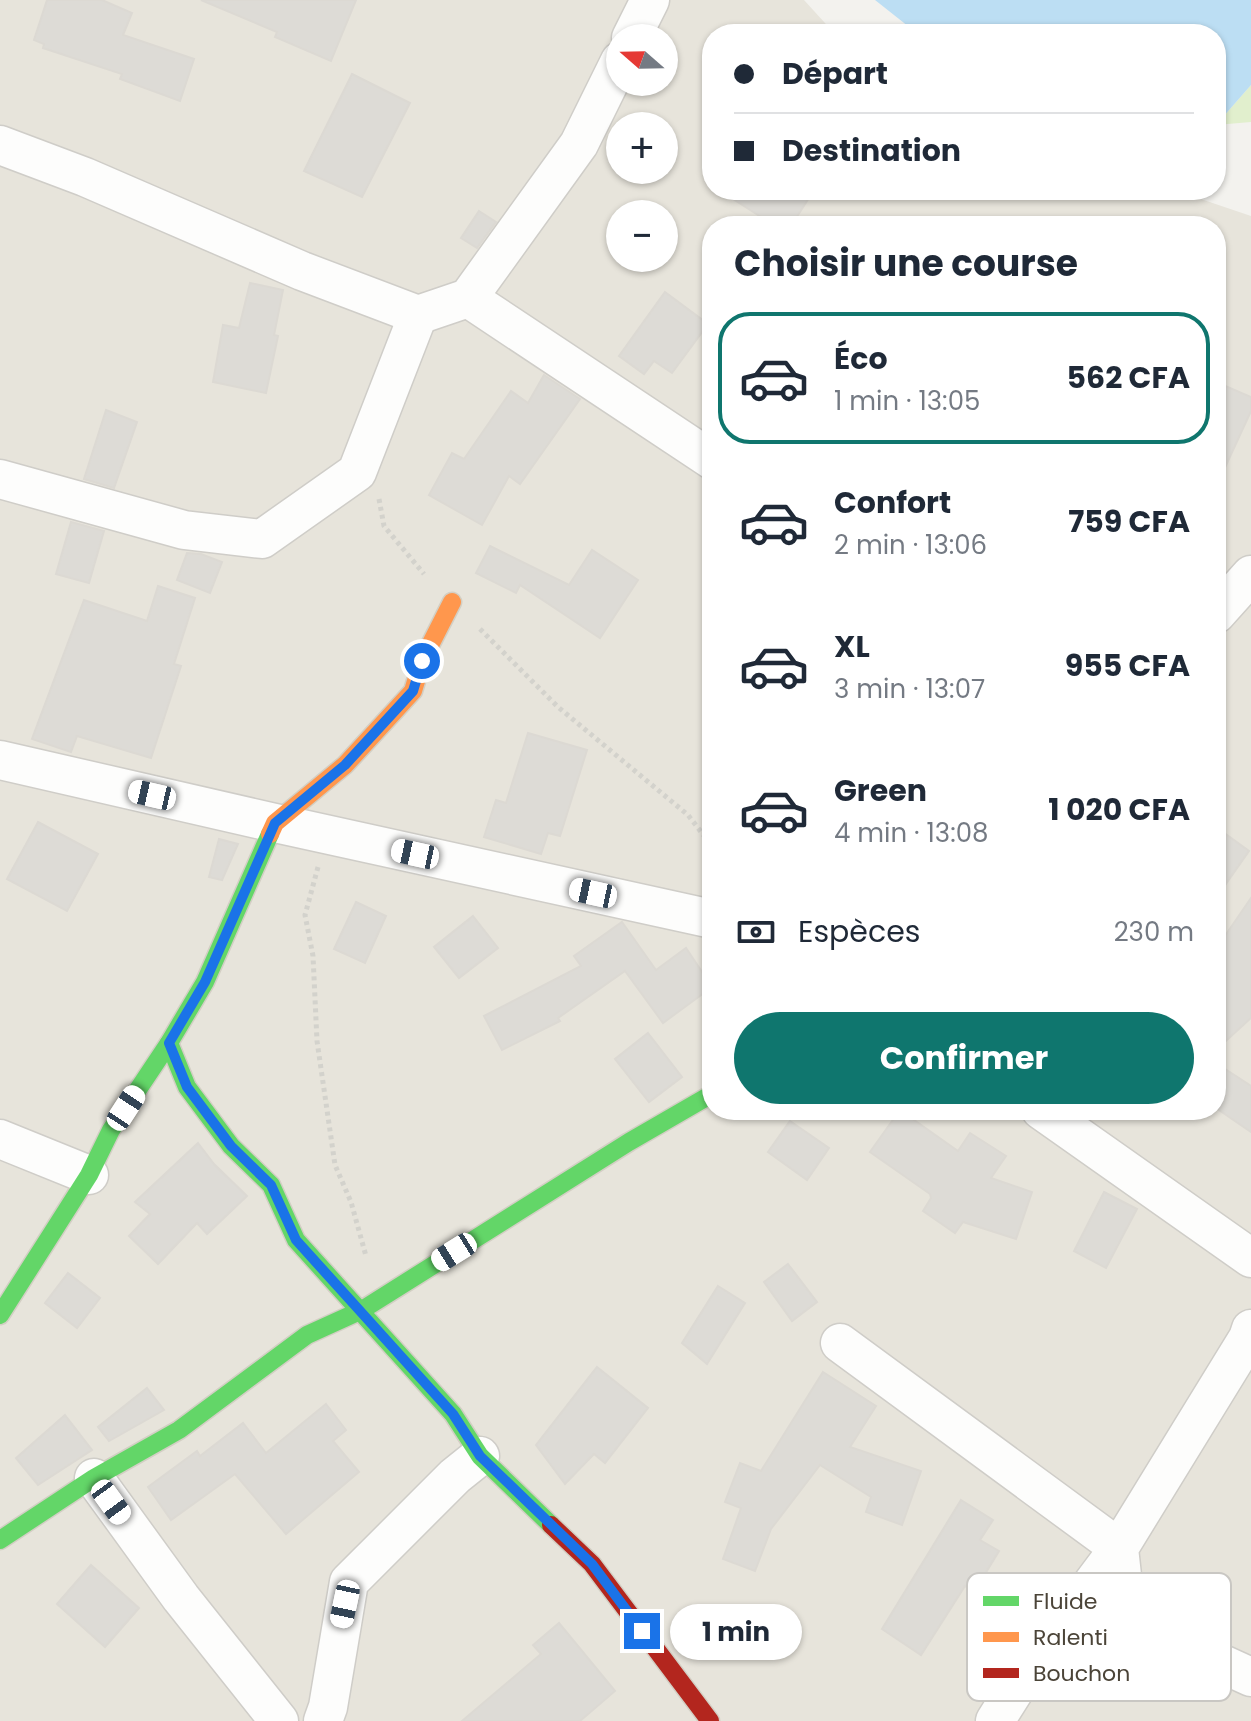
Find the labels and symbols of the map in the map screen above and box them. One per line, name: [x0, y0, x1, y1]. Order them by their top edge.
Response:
north arrow: [606, 24, 678, 96]
route start: [404, 643, 440, 679]
car: [126, 778, 178, 812]
car: [389, 837, 441, 871]
car: [567, 876, 619, 910]
car: [103, 1081, 149, 1135]
car: [427, 1229, 481, 1275]
car: [87, 1476, 135, 1528]
legend: [967, 1573, 1231, 1701]
car: [328, 1578, 362, 1630]
text: Fluide: [1033, 1586, 1098, 1617]
callout: 1 min: [670, 1603, 802, 1659]
route end: [624, 1613, 660, 1649]
text: Ralenti: [1033, 1622, 1108, 1653]
text: Bouchon: [1033, 1658, 1130, 1689]

